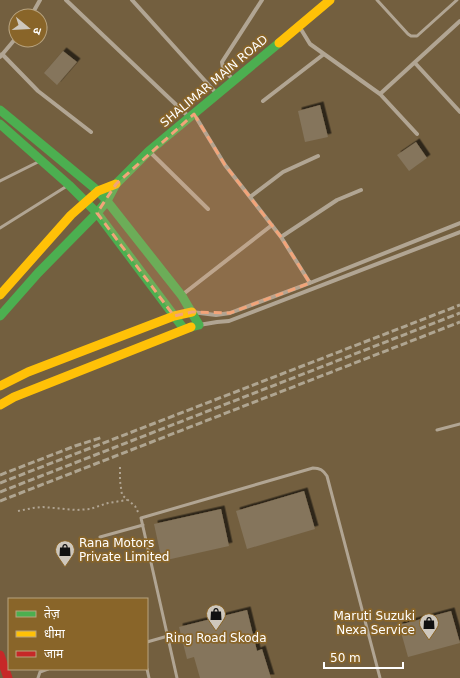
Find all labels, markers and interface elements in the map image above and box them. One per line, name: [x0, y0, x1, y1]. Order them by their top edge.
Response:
north arrow: [8, 8, 48, 48]
text: उ: [30, 26, 44, 37]
street label: SHALIMAR MAIN ROAD: [158, 32, 270, 130]
place label: Rana Motors Private Limited: [79, 536, 169, 564]
shop icon: Rana Motors Private Limited: [54, 539, 76, 567]
legend: [8, 598, 148, 670]
shop icon: Ring Road Skoda: [205, 603, 227, 631]
text: तेज़: [44, 606, 61, 621]
place label: Maruti Suzuki Nexa Service: [333, 609, 415, 637]
shop icon: Maruti Suzuki Nexa Service: [418, 612, 440, 640]
text: धीमा: [44, 626, 66, 641]
place label: Ring Road Skoda: [165, 631, 267, 645]
scale bar: [324, 644, 403, 670]
text: जाम: [44, 647, 64, 661]
text: 50 m: [330, 651, 361, 665]

